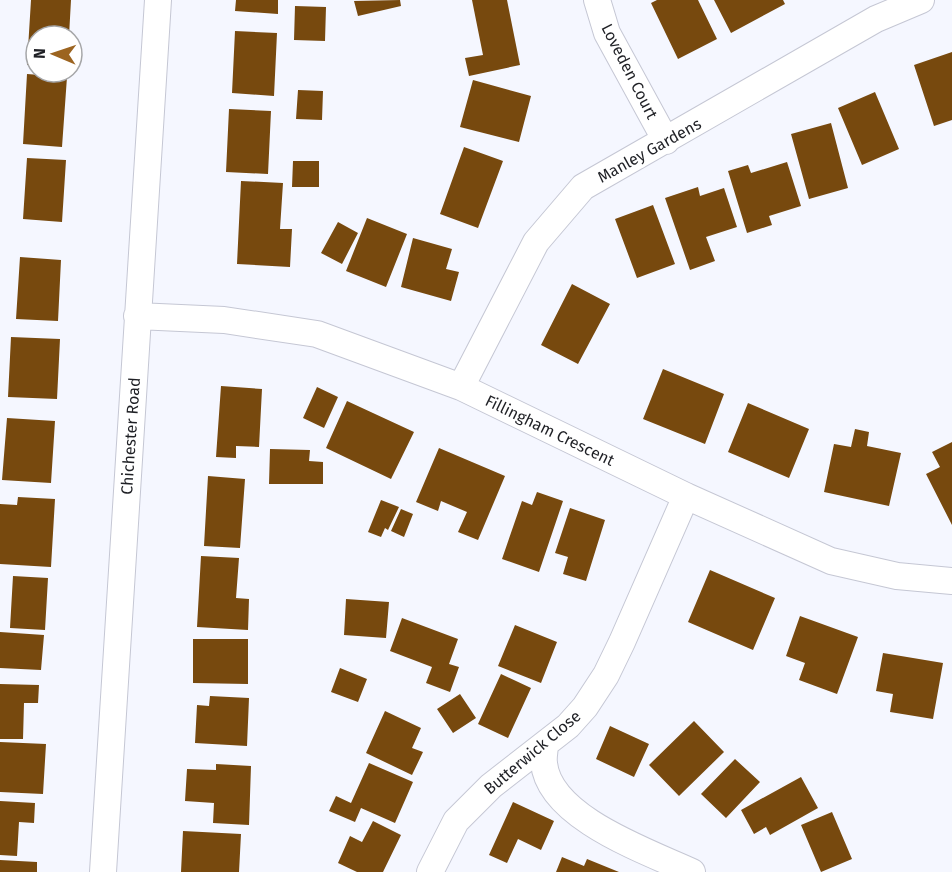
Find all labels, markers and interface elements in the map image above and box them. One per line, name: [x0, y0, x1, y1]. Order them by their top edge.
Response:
street label: Loveden Court: [597, 20, 662, 122]
north arrow: [24, 24, 84, 84]
text: N: [30, 48, 49, 59]
street label: Manley Gardens: [594, 114, 704, 187]
street label: Chichester Road: [117, 377, 144, 495]
street label: Fillingham Crescent: [482, 391, 618, 470]
street label: Butterwick Close: [480, 706, 584, 798]

